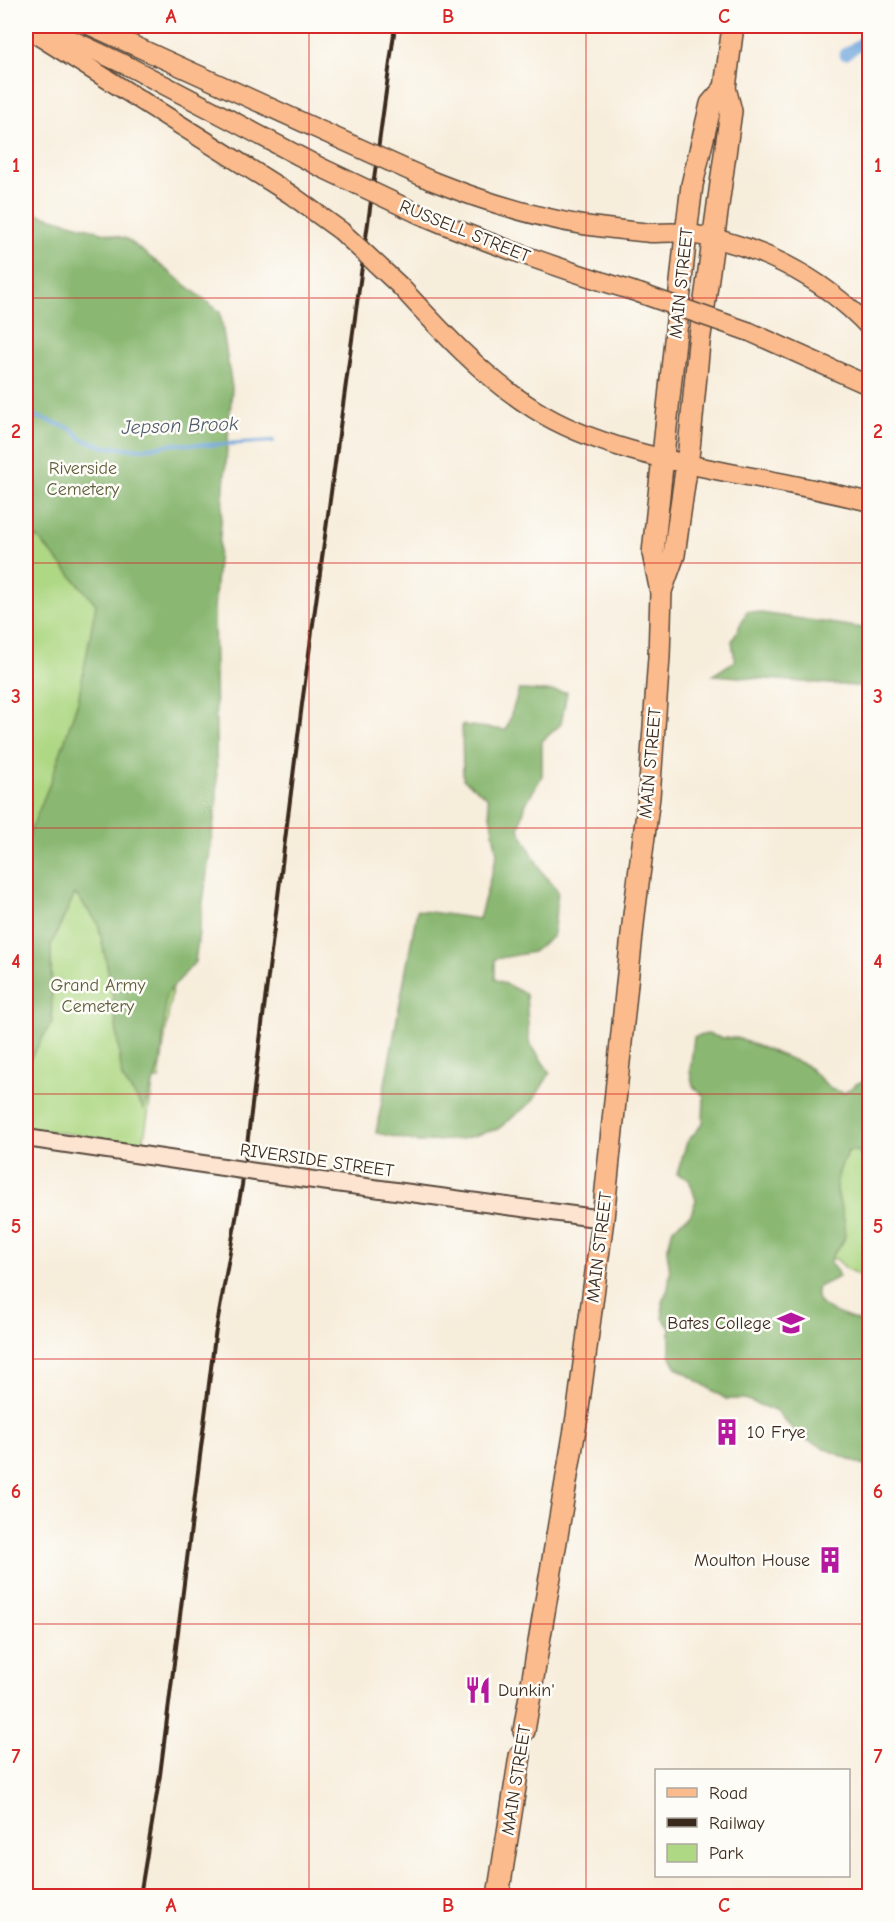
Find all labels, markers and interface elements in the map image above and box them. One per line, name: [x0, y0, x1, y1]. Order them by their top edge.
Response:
text: A: [165, 5, 177, 28]
text: B: [442, 5, 454, 28]
text: C: [718, 5, 730, 28]
text: 1: [12, 154, 20, 177]
text: 1: [874, 154, 882, 177]
street label: RUSSELL STREET: [396, 196, 534, 267]
street label: MAIN STREET: [665, 226, 698, 340]
water label: Jepson Brook: [120, 412, 239, 439]
text: 2: [11, 420, 21, 443]
text: 2: [873, 420, 883, 443]
park label: Riverside Cemetery: [47, 458, 120, 500]
text: 3: [11, 685, 21, 708]
text: 3: [873, 685, 883, 708]
street label: MAIN STREET: [635, 706, 666, 820]
text: 4: [11, 950, 21, 973]
text: 4: [873, 950, 883, 973]
park label: Grand Army Cemetery: [50, 975, 146, 1017]
street label: RIVERSIDE STREET: [239, 1139, 396, 1182]
street label: MAIN STREET: [582, 1190, 617, 1304]
text: 5: [11, 1215, 21, 1238]
text: 5: [873, 1215, 883, 1238]
school or university icon: Bates College: [776, 1308, 806, 1338]
place label: Bates College: [667, 1313, 771, 1334]
building icon: 10 Frye: [712, 1417, 742, 1447]
place label: 10 Frye: [747, 1422, 805, 1443]
text: 6: [11, 1480, 21, 1503]
text: 6: [873, 1480, 883, 1503]
building icon: Moulton House: [815, 1545, 845, 1575]
place label: Moulton House: [694, 1550, 810, 1571]
restaurant icon: Dunkin': [463, 1675, 493, 1705]
place label: Dunkin': [498, 1680, 555, 1701]
street label: MAIN STREET: [497, 1723, 536, 1837]
text: 7: [12, 1745, 21, 1768]
text: 7: [874, 1745, 883, 1768]
legend: [655, 1769, 850, 1877]
text: Road: [709, 1783, 748, 1804]
text: Railway: [709, 1813, 766, 1834]
text: Park: [709, 1843, 744, 1864]
text: A: [165, 1894, 177, 1917]
text: B: [442, 1894, 454, 1917]
text: C: [718, 1894, 730, 1917]

